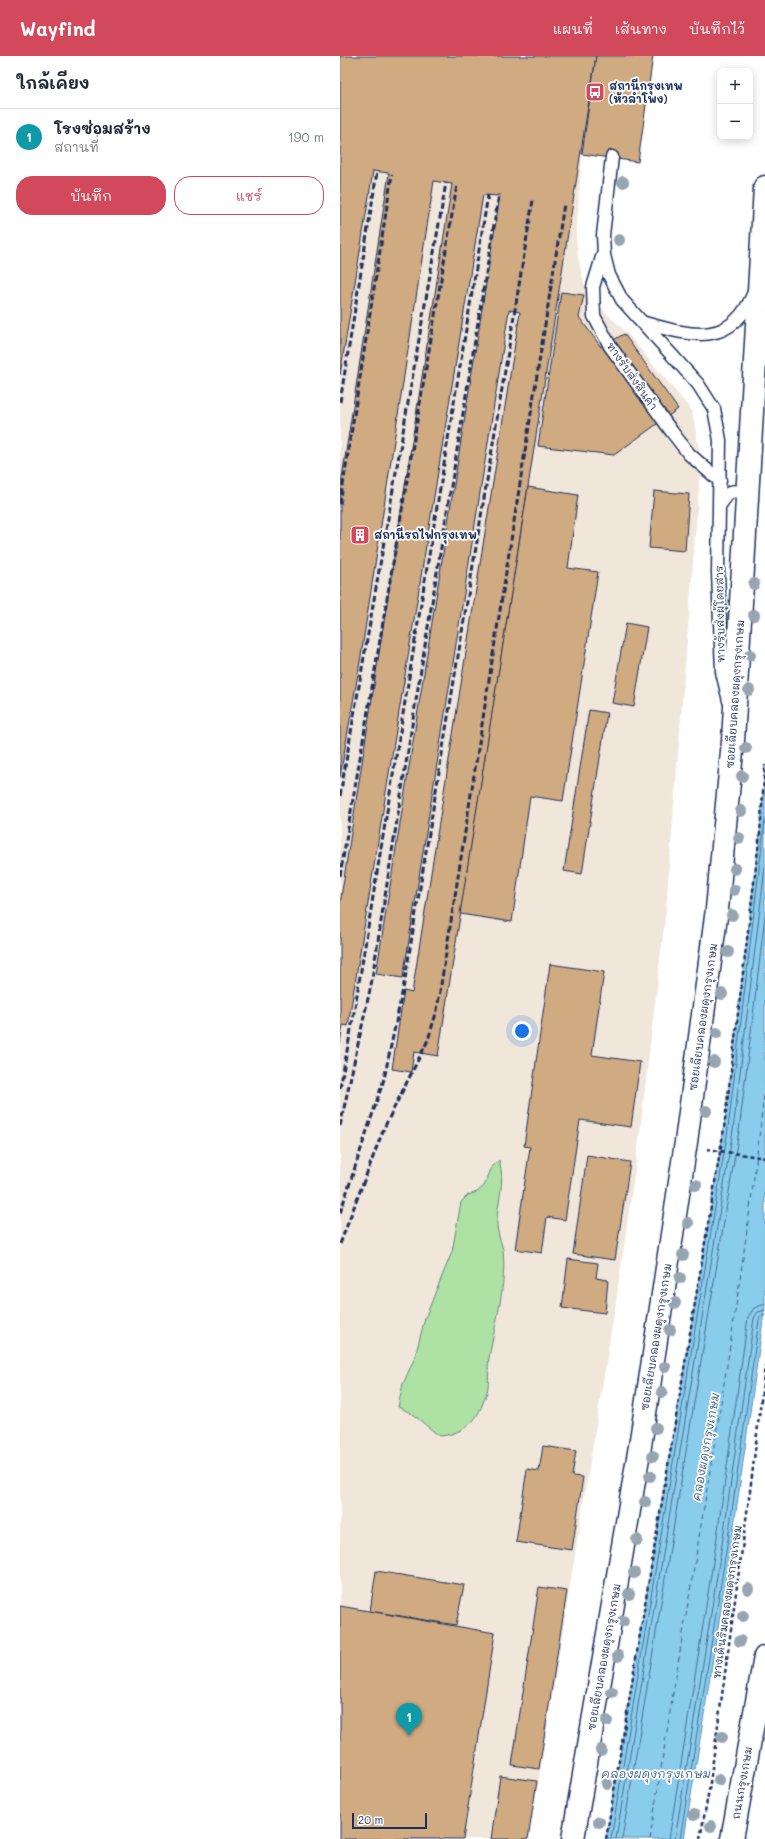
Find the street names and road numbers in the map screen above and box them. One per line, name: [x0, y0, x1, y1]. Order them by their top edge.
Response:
street label: ทางรับส่งสินค้า: [603, 339, 661, 413]
street label: ทางรับส่งผู้โดยสาร: [711, 565, 730, 663]
street label: ซอยเลียบคลองผดุงกรุงเกษม: [722, 619, 750, 769]
street label: ซอยเลียบคลองผดุงกรุงเกษม: [684, 942, 723, 1092]
street label: ซอยเลียบคลองผดุงกรุงเกษม: [636, 1262, 678, 1412]
street label: ทางเดินริมคลองผดุงกรุงเกษม: [708, 1524, 748, 1680]
street label: ซอยเลียบคลองผดุงกรุงเกษม: [583, 1582, 627, 1732]
street label: ถนนกรุงเกษม: [728, 1745, 758, 1821]

